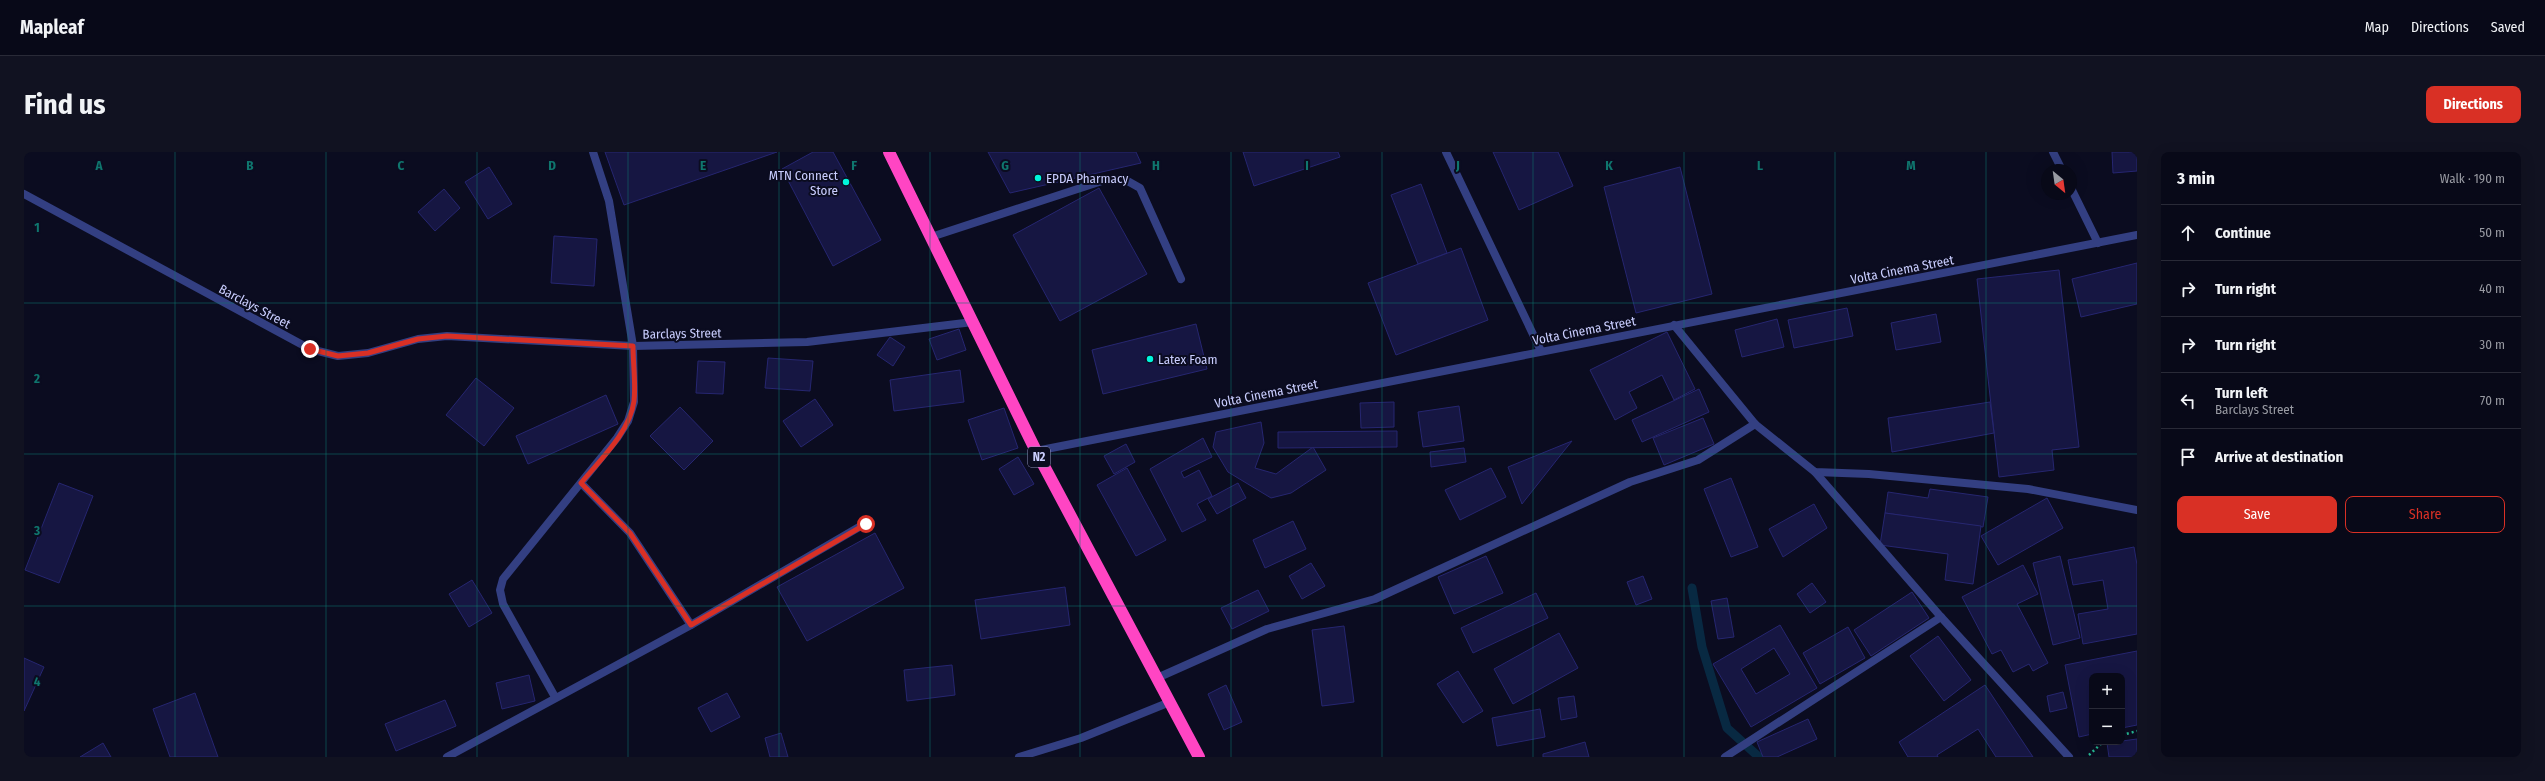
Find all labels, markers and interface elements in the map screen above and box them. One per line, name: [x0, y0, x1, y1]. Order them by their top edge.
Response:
text: Mapleaf: [20, 16, 84, 39]
text: Map: [2365, 19, 2389, 36]
text: Directions: [2411, 19, 2469, 36]
text: Saved: [2491, 19, 2525, 36]
button: Directions: [2426, 86, 2521, 123]
text: Find us: [24, 88, 106, 121]
text: A: [94, 158, 103, 173]
text: B: [246, 158, 254, 173]
text: C: [398, 158, 405, 173]
text: D: [548, 158, 556, 173]
text: E: [700, 158, 706, 173]
text: F: [851, 158, 857, 173]
text: G: [1001, 158, 1009, 173]
text: H: [1152, 158, 1160, 173]
text: I: [1305, 158, 1309, 173]
text: J: [1455, 158, 1460, 173]
text: K: [1605, 158, 1613, 173]
text: L: [1757, 158, 1763, 173]
text: M: [1906, 158, 1916, 173]
north arrow: [2041, 164, 2077, 200]
place label: MTN Connect Store: [769, 168, 839, 198]
text: 3 min: [2177, 168, 2215, 189]
place label: EPDA Pharmacy: [1046, 171, 1128, 186]
text: Walk · 190 m: [2440, 171, 2505, 186]
marker: EPDA Pharmacy: [1033, 173, 1043, 183]
marker: MTN Connect Store: [841, 177, 851, 187]
text: 1: [34, 220, 40, 235]
icon: ahead: [2177, 222, 2199, 244]
text: Continue: [2215, 224, 2271, 242]
text: 50 m: [2479, 225, 2505, 240]
street label: Volta Cinema Street: [1849, 252, 1956, 287]
icon: right: [2177, 278, 2199, 300]
text: Turn right: [2215, 280, 2276, 298]
street label: Barclays Street: [216, 281, 294, 332]
text: 40 m: [2479, 281, 2505, 296]
street label: Volta Cinema Street: [1531, 313, 1638, 348]
street label: Barclays Street: [642, 325, 722, 342]
icon: right: [2177, 334, 2199, 356]
text: Turn right: [2215, 336, 2276, 354]
text: 30 m: [2479, 337, 2505, 352]
route end: [301, 340, 319, 358]
place label: Latex Foam: [1158, 352, 1217, 367]
marker: Latex Foam: [1145, 354, 1155, 364]
text: 2: [33, 371, 40, 386]
street label: Volta Cinema Street: [1213, 376, 1320, 411]
text: Turn left: [2215, 384, 2268, 402]
icon: left: [2177, 390, 2199, 412]
text: 70 m: [2480, 393, 2505, 408]
text: Barclays Street: [2215, 402, 2294, 417]
icon: arrive: [2177, 446, 2199, 468]
road number: N2: [1028, 447, 1050, 467]
text: Arrive at destination: [2215, 448, 2343, 466]
button: Save: [2177, 496, 2337, 533]
button: Share: [2345, 496, 2505, 533]
route start: [857, 515, 875, 533]
text: 3: [33, 523, 40, 538]
map controls: [2089, 673, 2125, 745]
button: +: [2089, 673, 2125, 709]
text: 4: [34, 674, 41, 689]
button: −: [2089, 709, 2125, 745]

